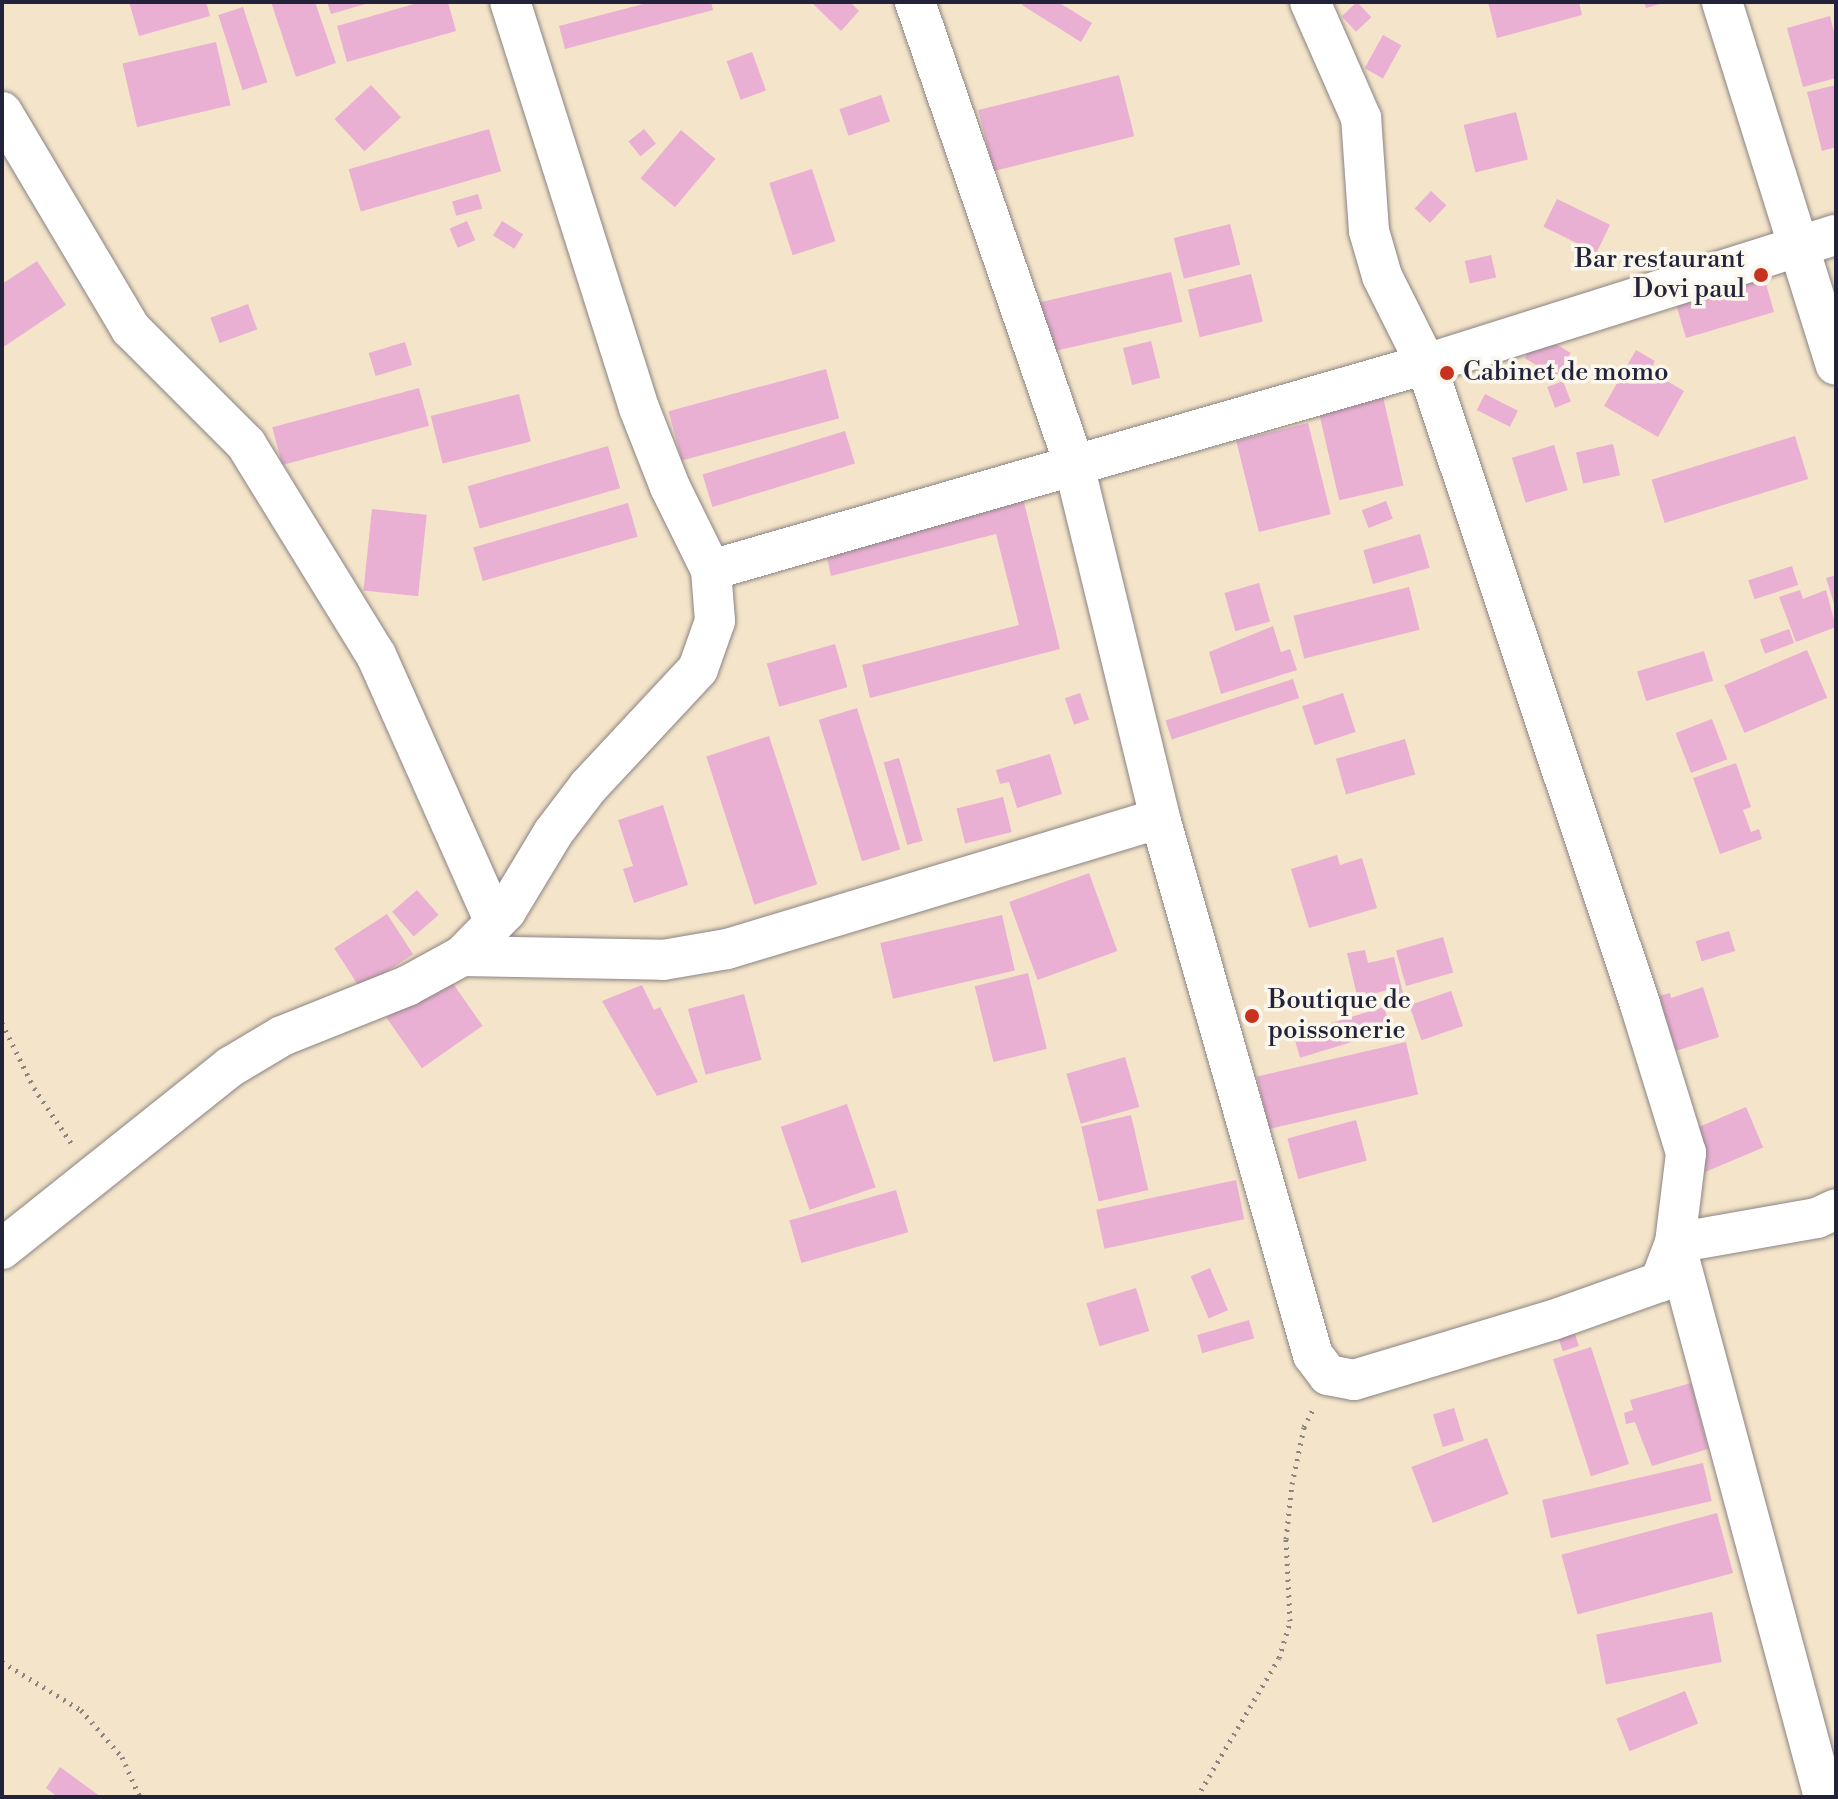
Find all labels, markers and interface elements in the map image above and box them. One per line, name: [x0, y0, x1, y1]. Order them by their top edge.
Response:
place label: Bar restaurant Dovi paul: [1575, 244, 1745, 306]
marker: Bar restaurant Dovi paul: [1752, 266, 1770, 284]
place label: Cabinet de momo: [1463, 357, 1669, 389]
marker: Cabinet de momo: [1438, 364, 1456, 382]
place label: Boutique de poissonerie: [1268, 985, 1411, 1046]
marker: Boutique de poissonerie: [1243, 1007, 1261, 1025]

